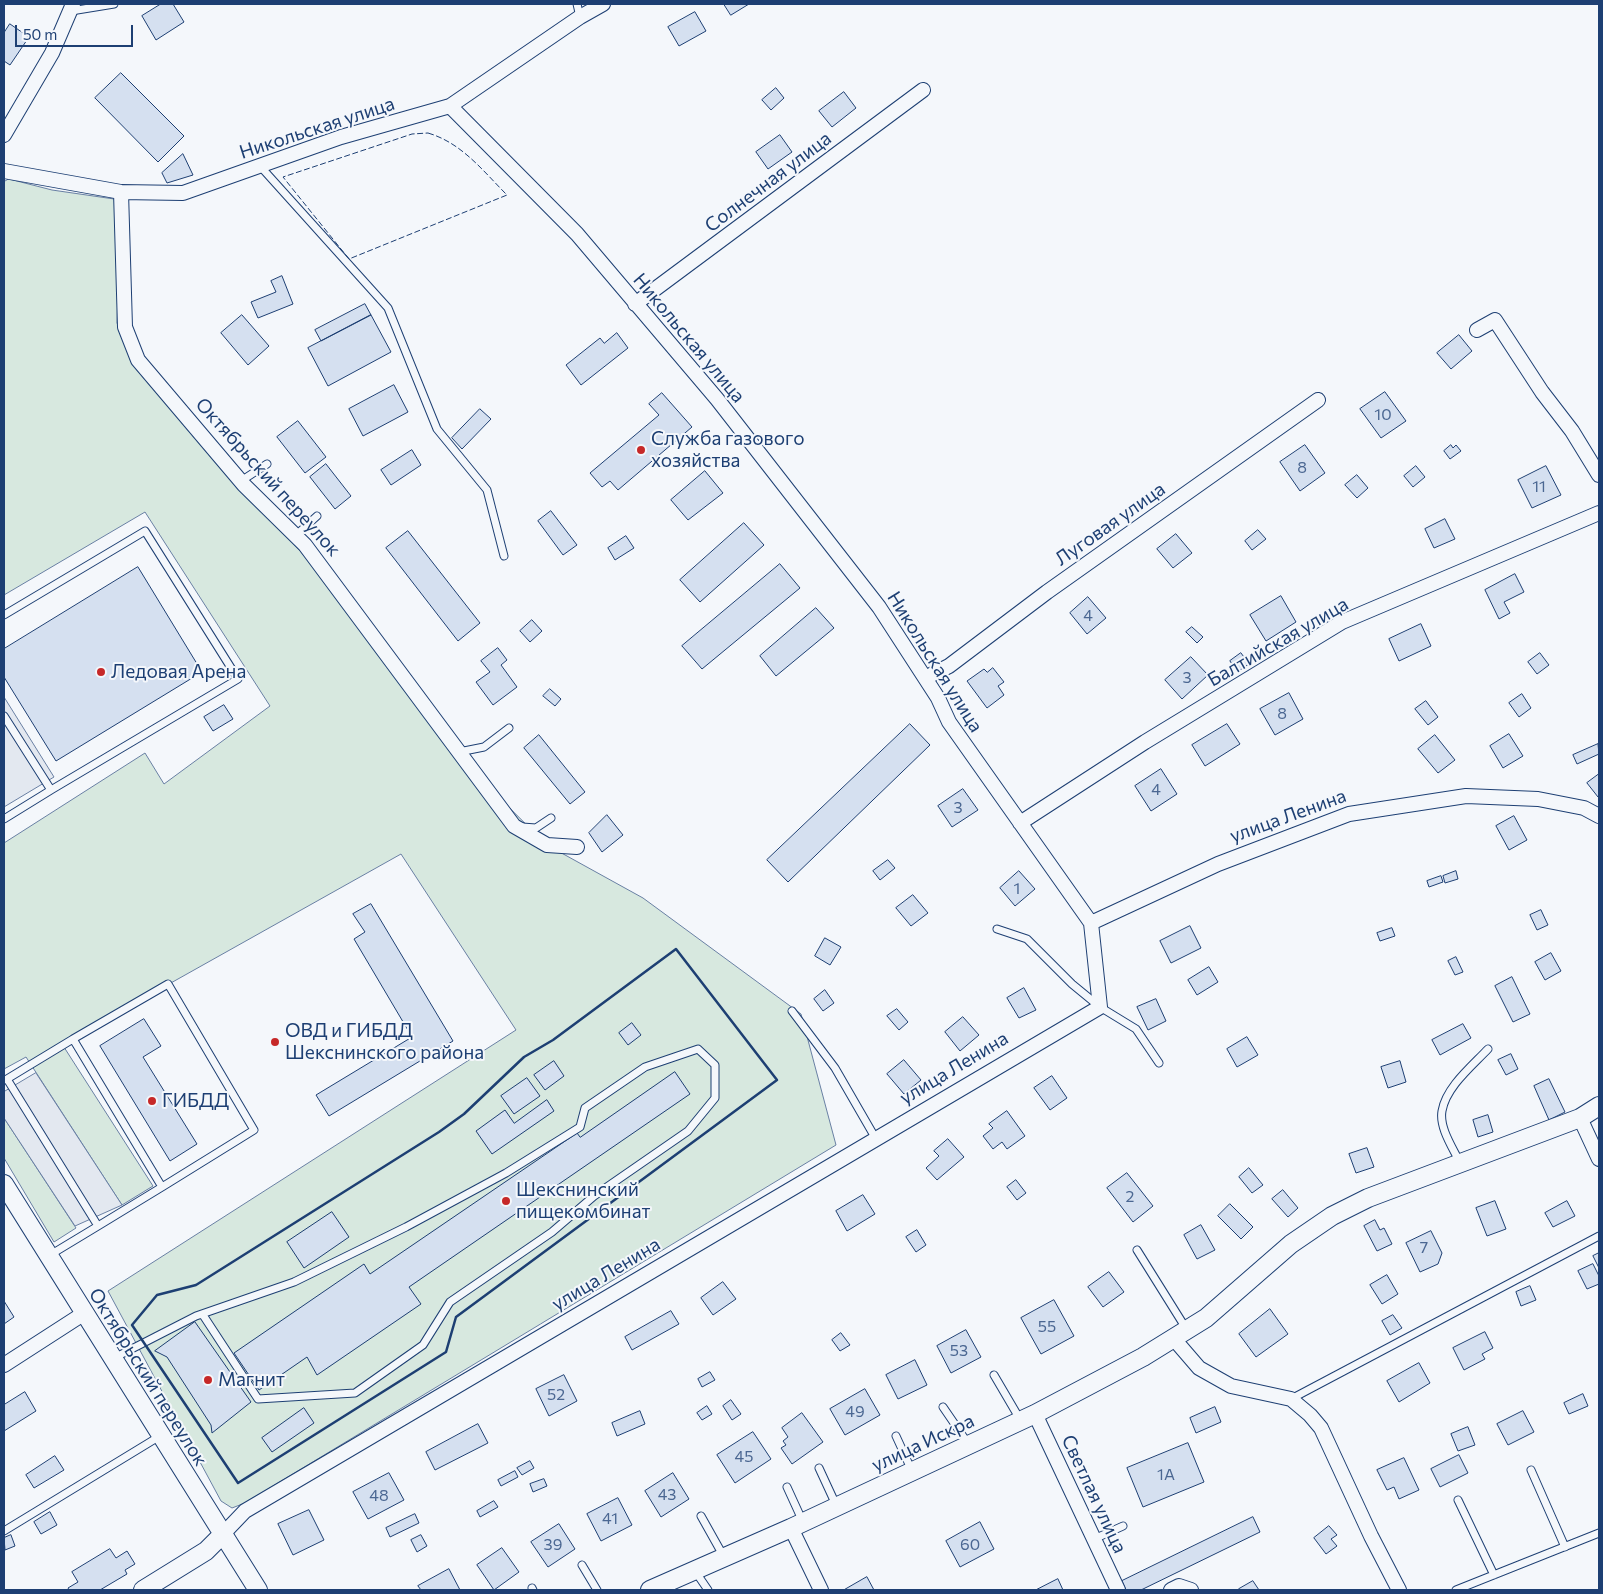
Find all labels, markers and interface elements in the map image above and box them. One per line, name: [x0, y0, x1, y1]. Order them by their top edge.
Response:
scale bar: [18, 15, 135, 47]
text: 50 m: [23, 25, 57, 43]
street label: Никольская улица: [237, 92, 397, 164]
street label: Солнечная улица: [700, 127, 836, 237]
street label: Никольская улица: [628, 269, 750, 407]
street label: Октябрьский переулок: [191, 393, 345, 561]
house number: 10: [1374, 405, 1392, 425]
place label: Служба газового хозяйства: [651, 428, 805, 472]
marker: Служба газового хозяйства: [635, 444, 647, 456]
house number: 8: [1297, 458, 1307, 478]
house number: 11: [1532, 477, 1546, 497]
street label: Луговая улица: [1051, 478, 1169, 570]
street label: Никольская улица: [882, 587, 988, 737]
street label: Балтийская улица: [1204, 593, 1352, 691]
house number: 4: [1083, 606, 1093, 626]
place label: Ледовая Арена: [111, 661, 246, 683]
marker: Ледовая Арена: [95, 666, 107, 678]
house number: 3: [1182, 668, 1192, 688]
house number: 8: [1277, 704, 1287, 724]
house number: 4: [1151, 780, 1161, 800]
street label: улица Ленина: [1227, 784, 1349, 848]
house number: 3: [953, 798, 963, 818]
house number: 1: [1014, 879, 1020, 899]
place label: ОВД и ГИБДД Шекснинского района: [285, 1020, 484, 1064]
street label: улица Ленина: [896, 1027, 1012, 1109]
marker: ОВД и ГИБДД Шекснинского района: [269, 1036, 281, 1048]
place label: ГИБДД: [162, 1090, 229, 1112]
marker: ГИБДД: [146, 1095, 158, 1107]
place label: Шекснинский пищекомбинат: [516, 1179, 650, 1223]
house number: 2: [1126, 1187, 1134, 1207]
marker: Шекснинский пищекомбинат: [500, 1195, 512, 1207]
street label: улица Ленина: [548, 1233, 664, 1315]
house number: 7: [1420, 1238, 1428, 1258]
street label: Октябрьский переулок: [84, 1284, 212, 1470]
house number: 55: [1038, 1317, 1056, 1337]
house number: 53: [950, 1341, 968, 1361]
place label: Магнит: [218, 1369, 285, 1391]
marker: Магнит: [202, 1374, 214, 1386]
house number: 52: [547, 1385, 565, 1405]
house number: 49: [845, 1402, 865, 1422]
street label: улица Искра: [868, 1409, 978, 1477]
street label: Светлая улица: [1057, 1431, 1131, 1557]
house number: 45: [735, 1447, 753, 1467]
house number: 1А: [1157, 1465, 1175, 1485]
house number: 43: [658, 1485, 676, 1505]
house number: 48: [369, 1486, 389, 1506]
house number: 41: [602, 1509, 618, 1529]
house number: 39: [544, 1535, 562, 1555]
house number: 60: [960, 1535, 980, 1555]

